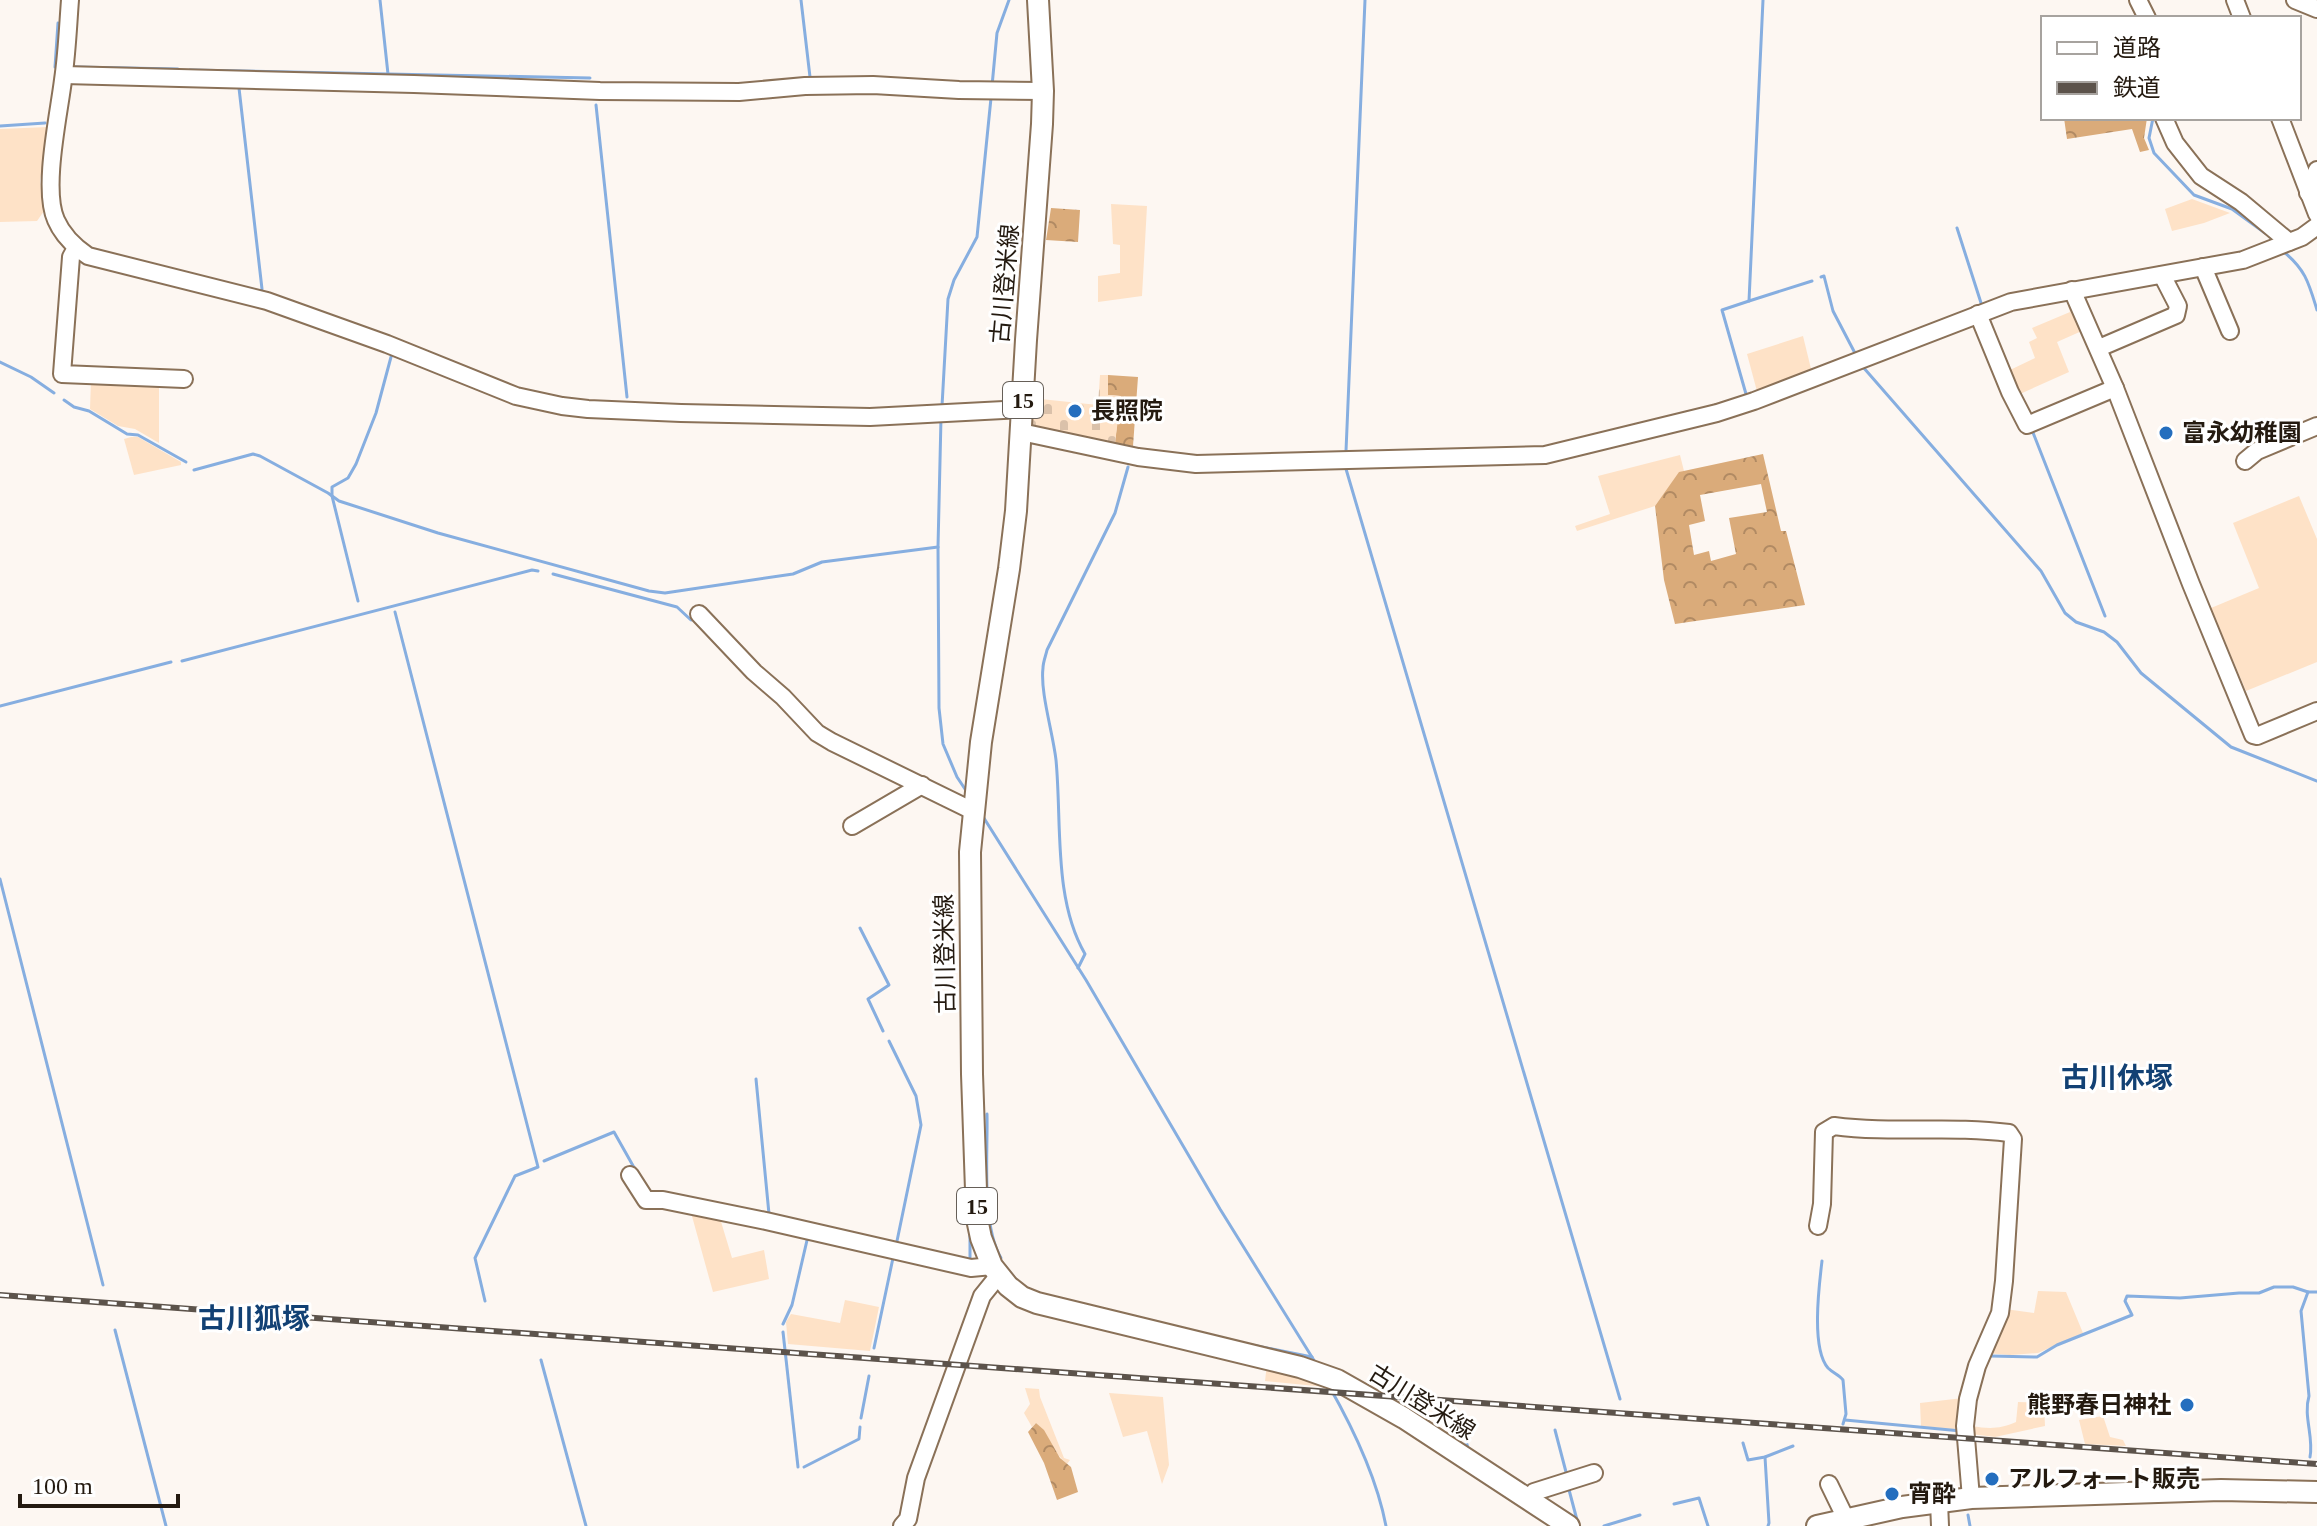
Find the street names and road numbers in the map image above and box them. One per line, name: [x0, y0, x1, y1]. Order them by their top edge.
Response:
street label: 古川登米線: [987, 223, 1023, 345]
road number: 15: [1003, 382, 1043, 418]
street label: 古川登米線: [931, 894, 959, 1014]
road number: 15: [957, 1188, 997, 1224]
street label: 古川登米線: [1364, 1359, 1480, 1445]

